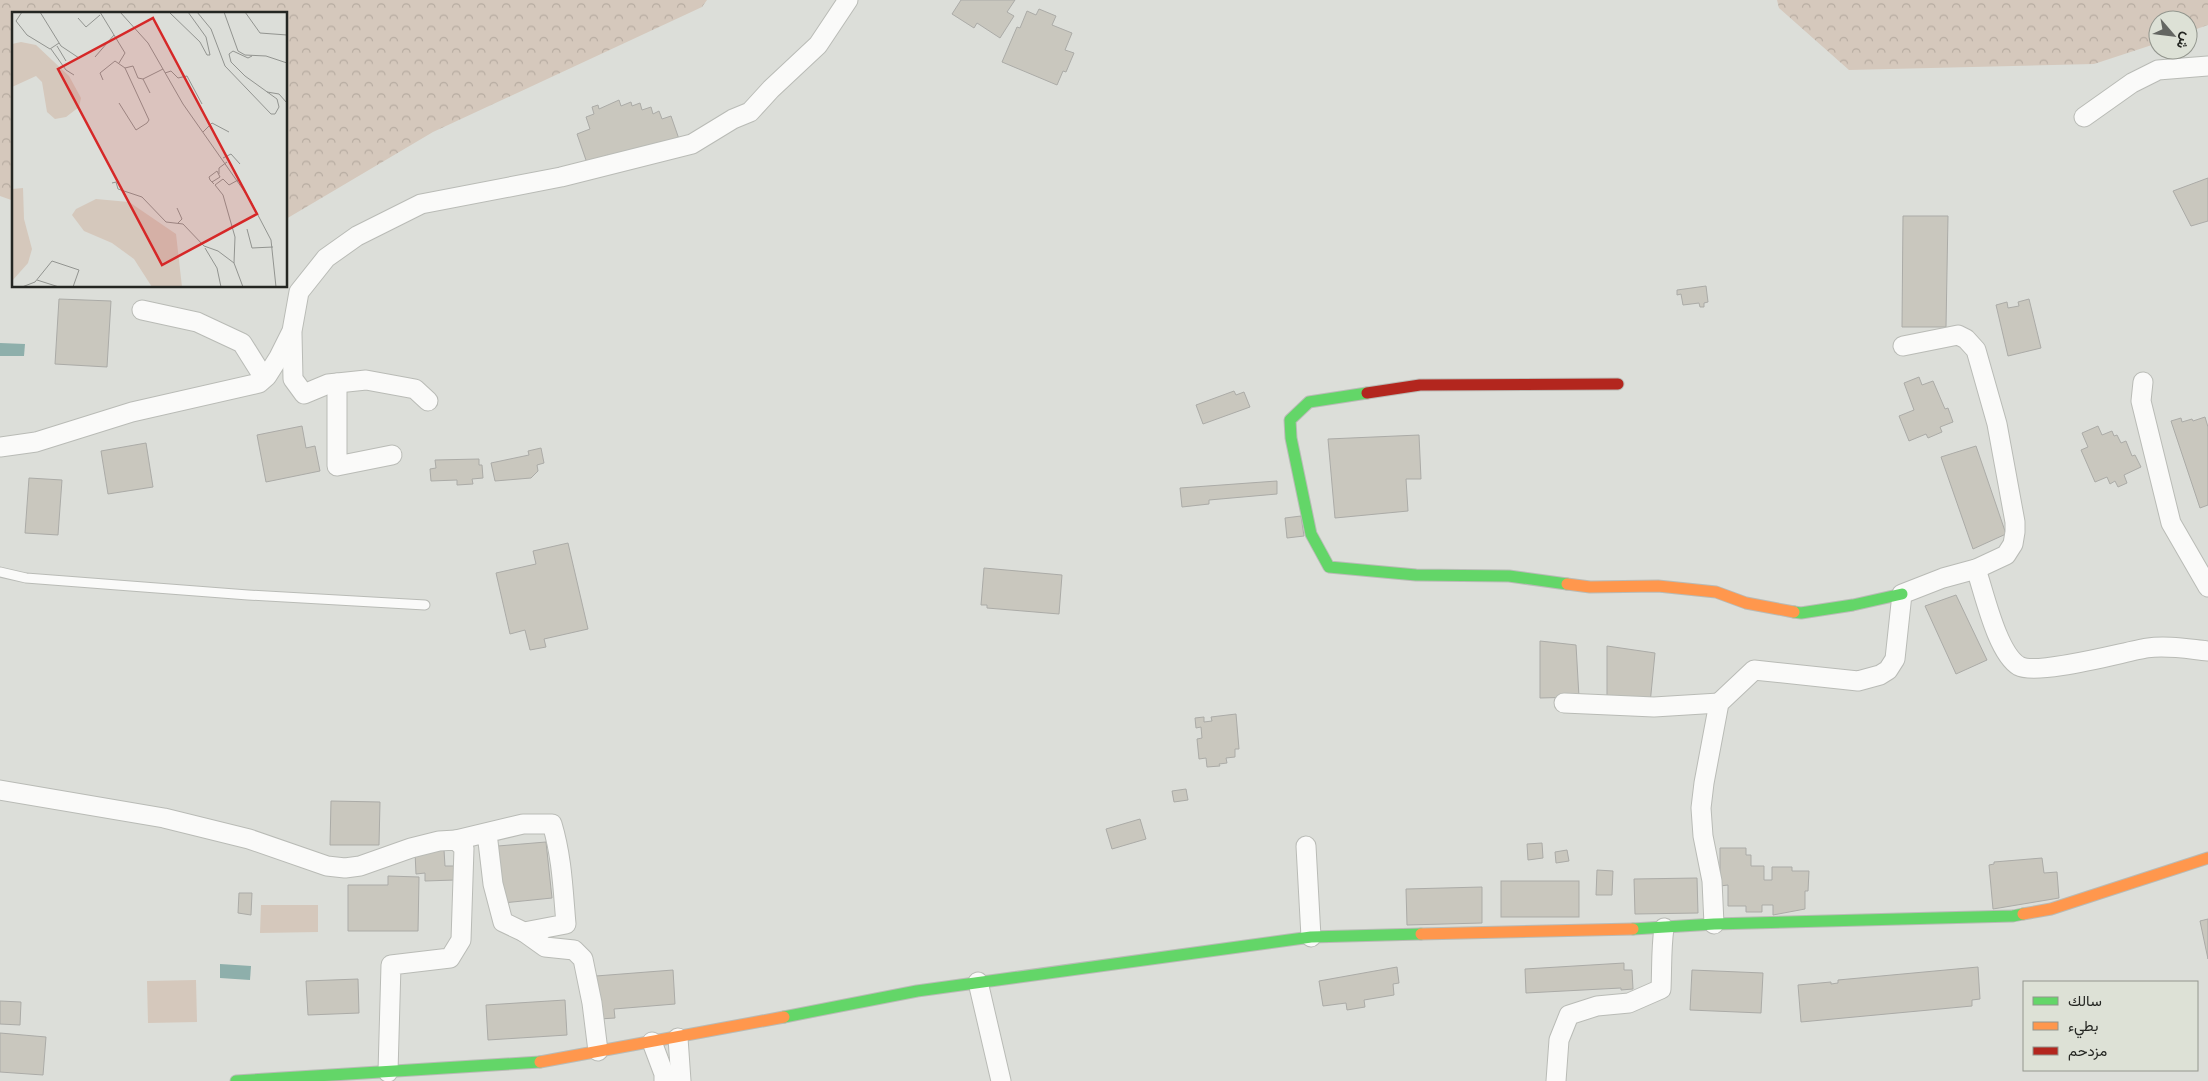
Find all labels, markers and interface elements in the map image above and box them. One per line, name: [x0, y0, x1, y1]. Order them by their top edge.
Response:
north arrow: [2148, 10, 2198, 60]
inset map: [12, 12, 288, 288]
text: ش: [2172, 29, 2196, 53]
legend: [2023, 981, 2198, 1071]
text: سالك: [2068, 991, 2102, 1011]
text: بطيء: [2068, 1016, 2098, 1039]
text: مزدحم: [2068, 1041, 2107, 1061]

